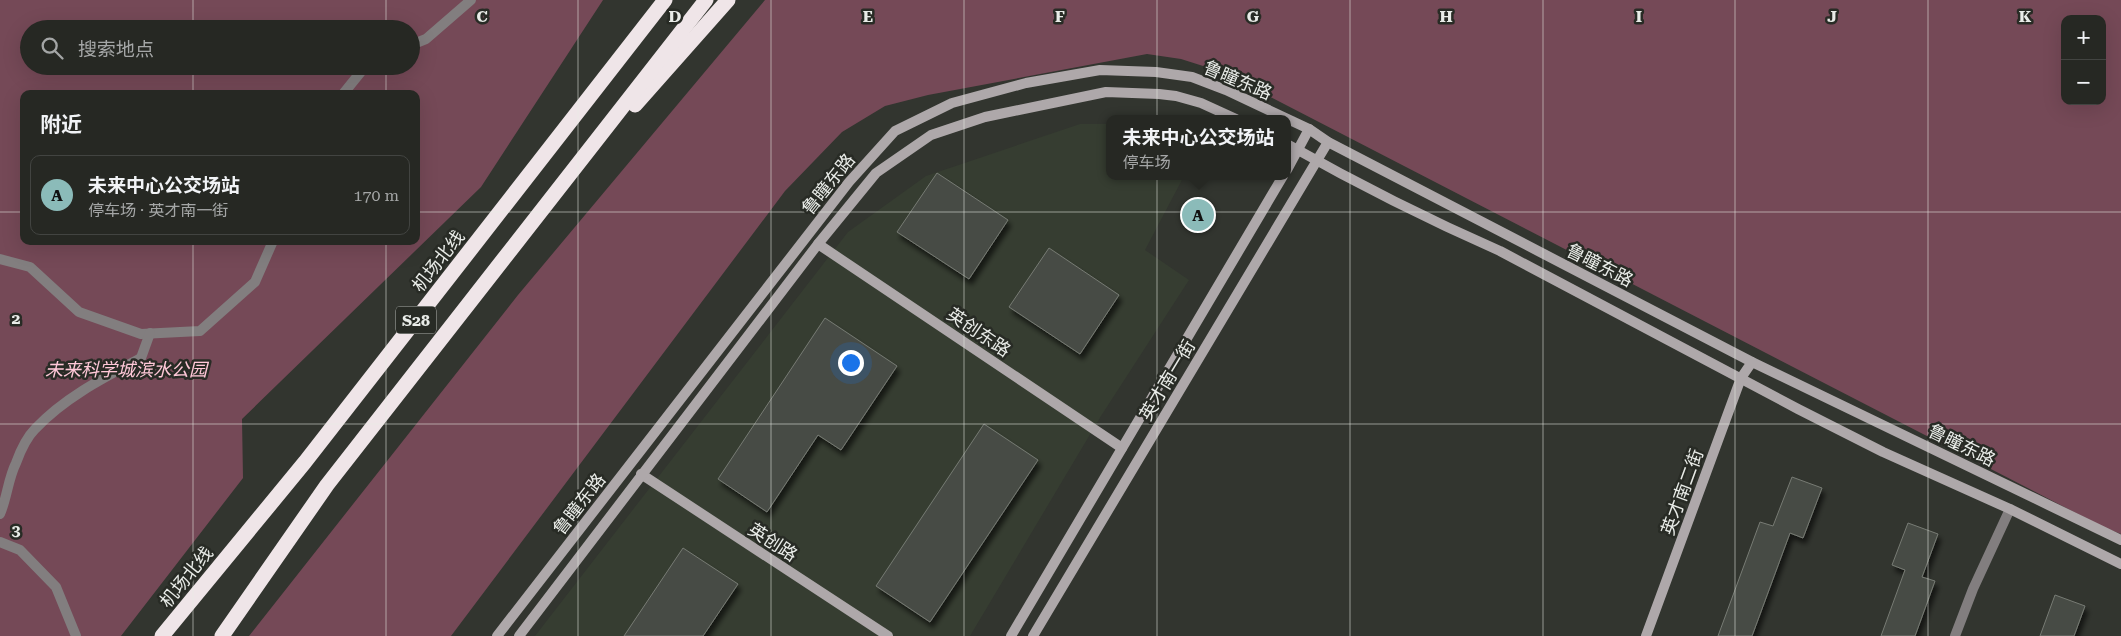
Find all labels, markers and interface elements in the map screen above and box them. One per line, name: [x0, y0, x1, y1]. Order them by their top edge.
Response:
text: C: [476, 7, 488, 26]
text: D: [669, 7, 682, 26]
text: E: [863, 7, 873, 26]
text: F: [1055, 7, 1065, 26]
text: G: [1247, 7, 1260, 26]
text: H: [1439, 7, 1453, 26]
text: I: [1636, 7, 1642, 26]
text: J: [1827, 7, 1837, 26]
text: K: [2019, 7, 2032, 26]
map controls: [2061, 15, 2106, 105]
button: +: [2061, 15, 2106, 60]
search box: [20, 20, 420, 75]
icon: search: [38, 34, 66, 62]
text: 搜索地点: [78, 38, 154, 61]
street label: 鲁瞳东路: [1201, 56, 1275, 104]
button: −: [2061, 60, 2106, 105]
text: 附近: [40, 113, 82, 137]
popup: [1106, 115, 1291, 180]
text: 未来中心公交场站: [1122, 126, 1275, 149]
street label: 鲁瞳东路: [797, 149, 859, 219]
text: 停车场: [1122, 153, 1171, 172]
text: 未来中心公交场站: [88, 174, 240, 197]
text: A: [51, 186, 63, 205]
text: 170 m: [353, 186, 399, 205]
pin: A: [1182, 196, 1214, 234]
text: 停车场 · 英才南一街: [88, 201, 228, 220]
street label: 机场北线: [408, 226, 468, 296]
street label: 鲁瞳东路: [1563, 239, 1637, 291]
street label: 英创东路: [943, 303, 1015, 361]
road number: S28: [396, 306, 436, 334]
text: 2: [12, 309, 21, 328]
street label: 英才南一街: [1135, 336, 1199, 424]
your location: [838, 350, 864, 376]
park label: 未来科学城滨水公园: [45, 359, 210, 380]
street label: 鲁瞳东路: [1925, 420, 1999, 470]
street label: 英才南二街: [1657, 446, 1707, 538]
street label: 鲁瞳东路: [549, 469, 609, 539]
street label: 英创路: [745, 518, 801, 566]
text: 3: [12, 521, 21, 540]
street label: 机场北线: [155, 542, 217, 612]

